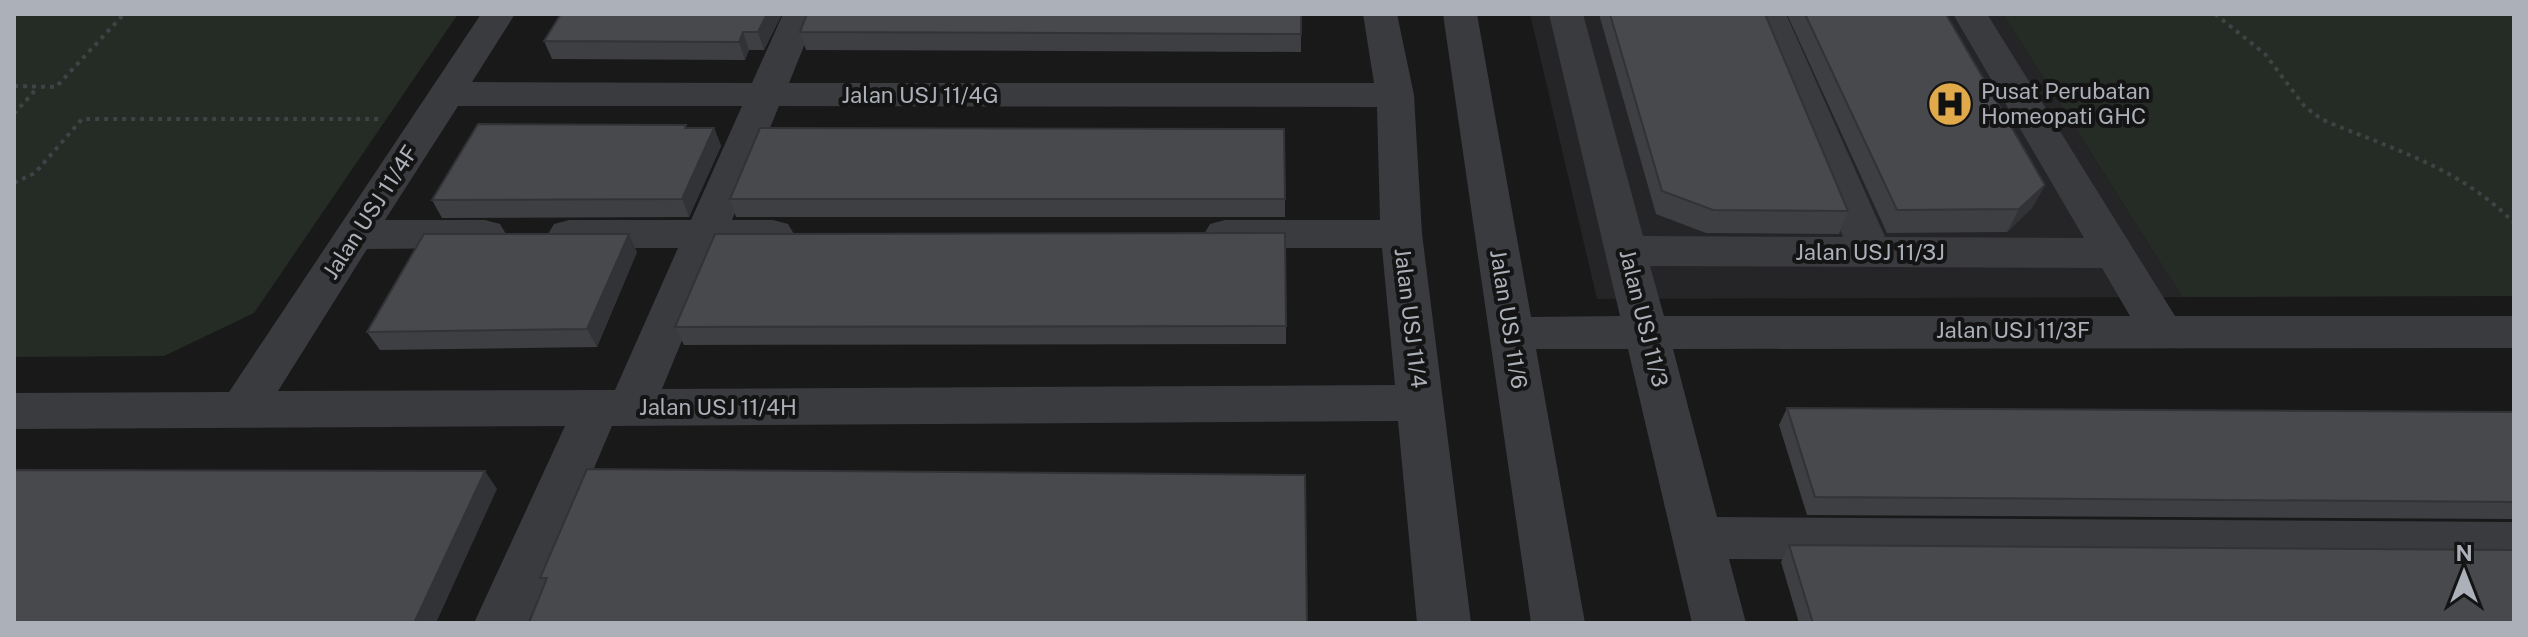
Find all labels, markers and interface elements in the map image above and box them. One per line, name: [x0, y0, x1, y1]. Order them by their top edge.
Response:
place label: Pusat Perubatan Homeopati GHC: [1981, 78, 2150, 129]
hospital icon: Pusat Perubatan Homeopati GHC: [1926, 80, 1974, 128]
street label: Jalan USJ 11/4G: [841, 82, 999, 108]
street label: Jalan USJ 11/4F: [317, 140, 423, 284]
street label: Jalan USJ 11/3J: [1795, 239, 1945, 265]
street label: Jalan USJ 11/4: [1390, 246, 1433, 390]
street label: Jalan USJ 11/3: [1614, 246, 1674, 390]
street label: Jalan USJ 11/6: [1485, 247, 1533, 391]
street label: Jalan USJ 11/3F: [1936, 317, 2090, 343]
street label: Jalan USJ 11/4H: [639, 394, 797, 420]
north arrow: [2424, 533, 2504, 613]
text: N: [2455, 540, 2473, 566]

